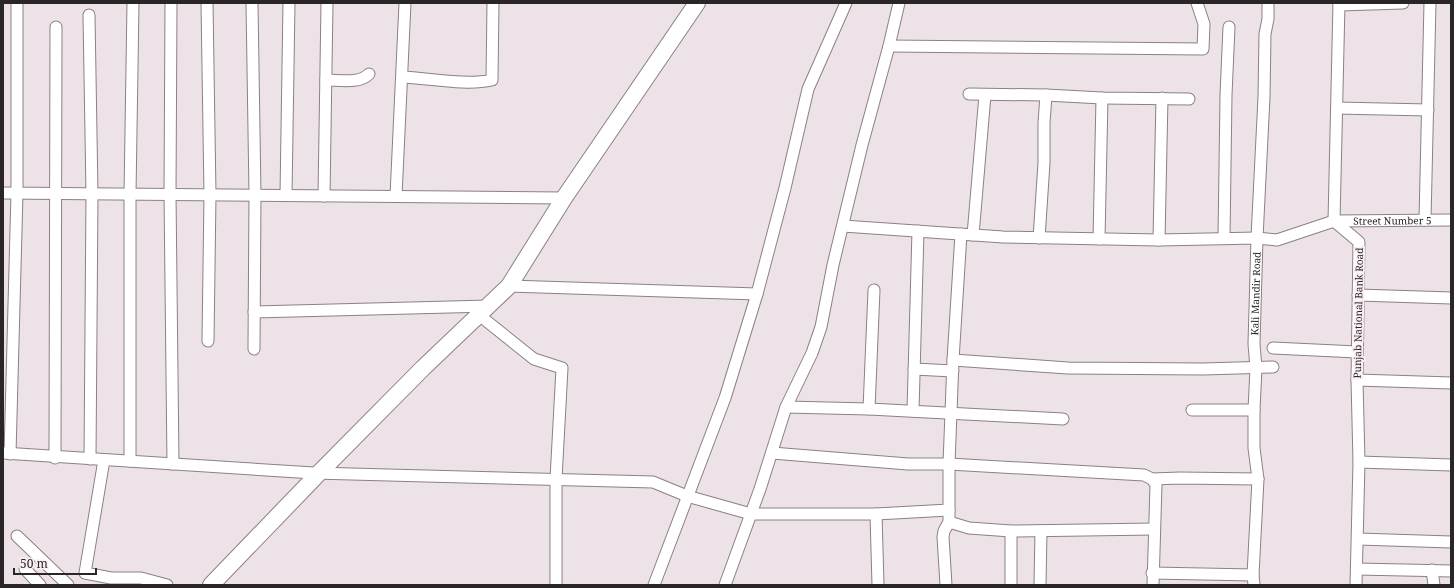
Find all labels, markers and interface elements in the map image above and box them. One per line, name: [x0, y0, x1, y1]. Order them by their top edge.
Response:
street label: Street Number 5: [1353, 213, 1432, 228]
street label: Punjab National Bank Road: [1350, 247, 1366, 379]
street label: Kali Mandir Road: [1247, 251, 1264, 336]
scale bar: [14, 550, 96, 576]
text: 50 m: [20, 555, 48, 572]

